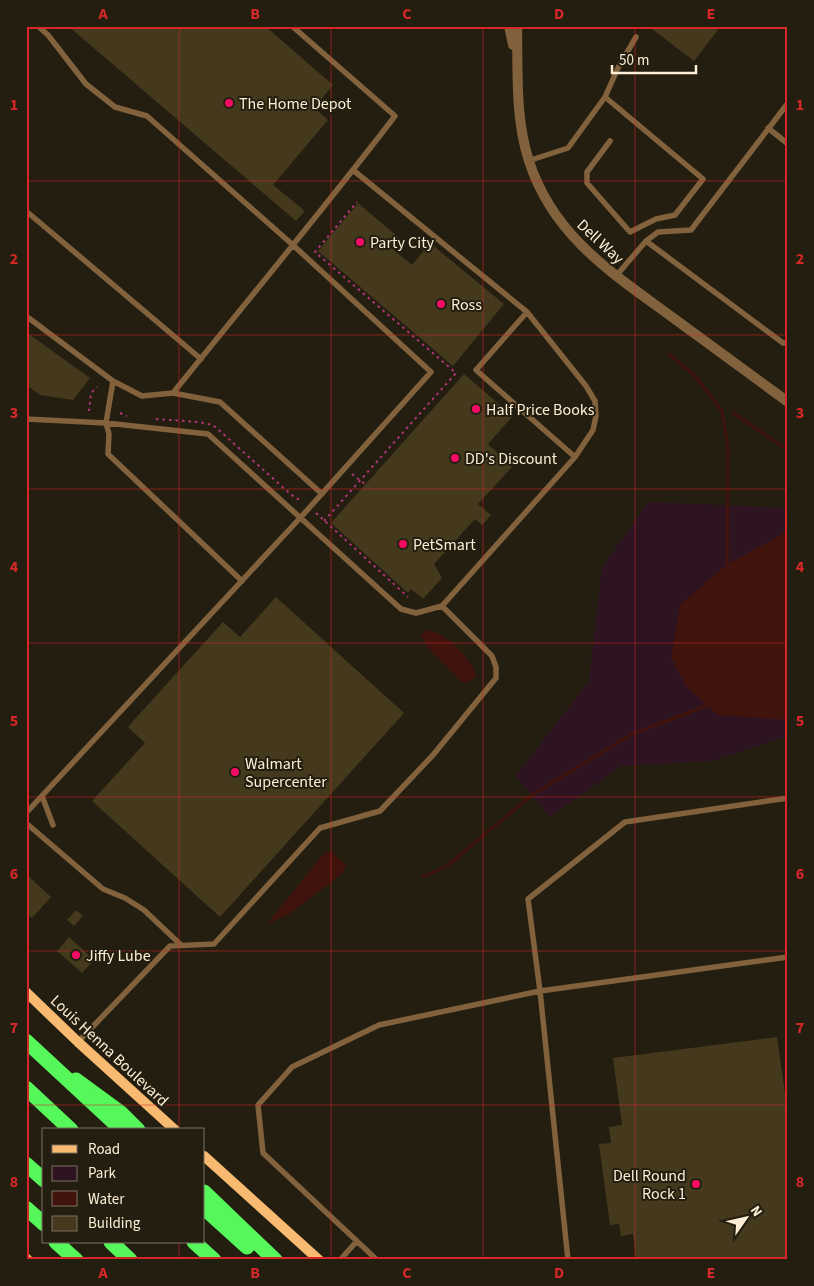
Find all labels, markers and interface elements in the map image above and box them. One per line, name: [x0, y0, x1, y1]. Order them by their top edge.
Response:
text: A: [97, 3, 108, 25]
text: B: [250, 3, 260, 25]
text: C: [402, 3, 412, 25]
text: D: [554, 3, 564, 25]
text: E: [707, 3, 715, 25]
scale bar: [612, 42, 695, 74]
text: 50 m: [619, 50, 649, 71]
place label: The Home Depot: [239, 93, 352, 115]
text: 1: [10, 94, 18, 116]
text: 1: [796, 94, 804, 116]
marker: The Home Depot: [223, 97, 235, 109]
street label: Dell Way: [572, 214, 629, 270]
place label: Party City: [370, 232, 435, 254]
marker: Party City: [354, 236, 366, 248]
text: 2: [10, 248, 18, 270]
text: 2: [796, 248, 804, 270]
place label: Ross: [451, 294, 482, 316]
marker: Ross: [435, 298, 447, 310]
place label: Half Price Books: [486, 399, 595, 421]
text: 3: [10, 402, 18, 424]
text: 3: [796, 402, 804, 424]
marker: Half Price Books: [470, 403, 482, 415]
place label: DD's Discount: [465, 448, 558, 470]
marker: DD's Discount: [449, 452, 461, 464]
place label: PetSmart: [413, 534, 476, 556]
marker: PetSmart: [397, 538, 409, 550]
text: 4: [10, 556, 19, 578]
text: 4: [796, 556, 805, 578]
text: 5: [10, 710, 18, 732]
text: 5: [796, 710, 804, 732]
place label: Walmart Supercenter: [245, 753, 327, 793]
marker: Walmart Supercenter: [229, 766, 241, 778]
text: 6: [10, 863, 18, 885]
text: 6: [796, 863, 804, 885]
place label: Jiffy Lube: [86, 945, 151, 967]
marker: Jiffy Lube: [70, 949, 82, 961]
street label: Louis Henna Boulevard: [45, 990, 173, 1111]
text: 7: [10, 1017, 18, 1039]
text: 7: [796, 1017, 804, 1039]
legend: [42, 1128, 205, 1244]
text: Road: [88, 1139, 120, 1160]
text: Park: [88, 1163, 117, 1184]
place label: Dell Round Rock 1: [613, 1165, 686, 1205]
text: 8: [10, 1171, 18, 1193]
text: 8: [796, 1171, 804, 1193]
marker: Dell Round Rock 1: [690, 1178, 702, 1190]
text: Water: [88, 1189, 125, 1210]
north arrow: [722, 1194, 772, 1244]
text: N: [745, 1202, 767, 1221]
text: Building: [88, 1213, 141, 1234]
text: A: [97, 1262, 108, 1284]
text: B: [250, 1262, 260, 1284]
text: C: [402, 1262, 412, 1284]
text: D: [554, 1262, 564, 1284]
text: E: [707, 1262, 715, 1284]

